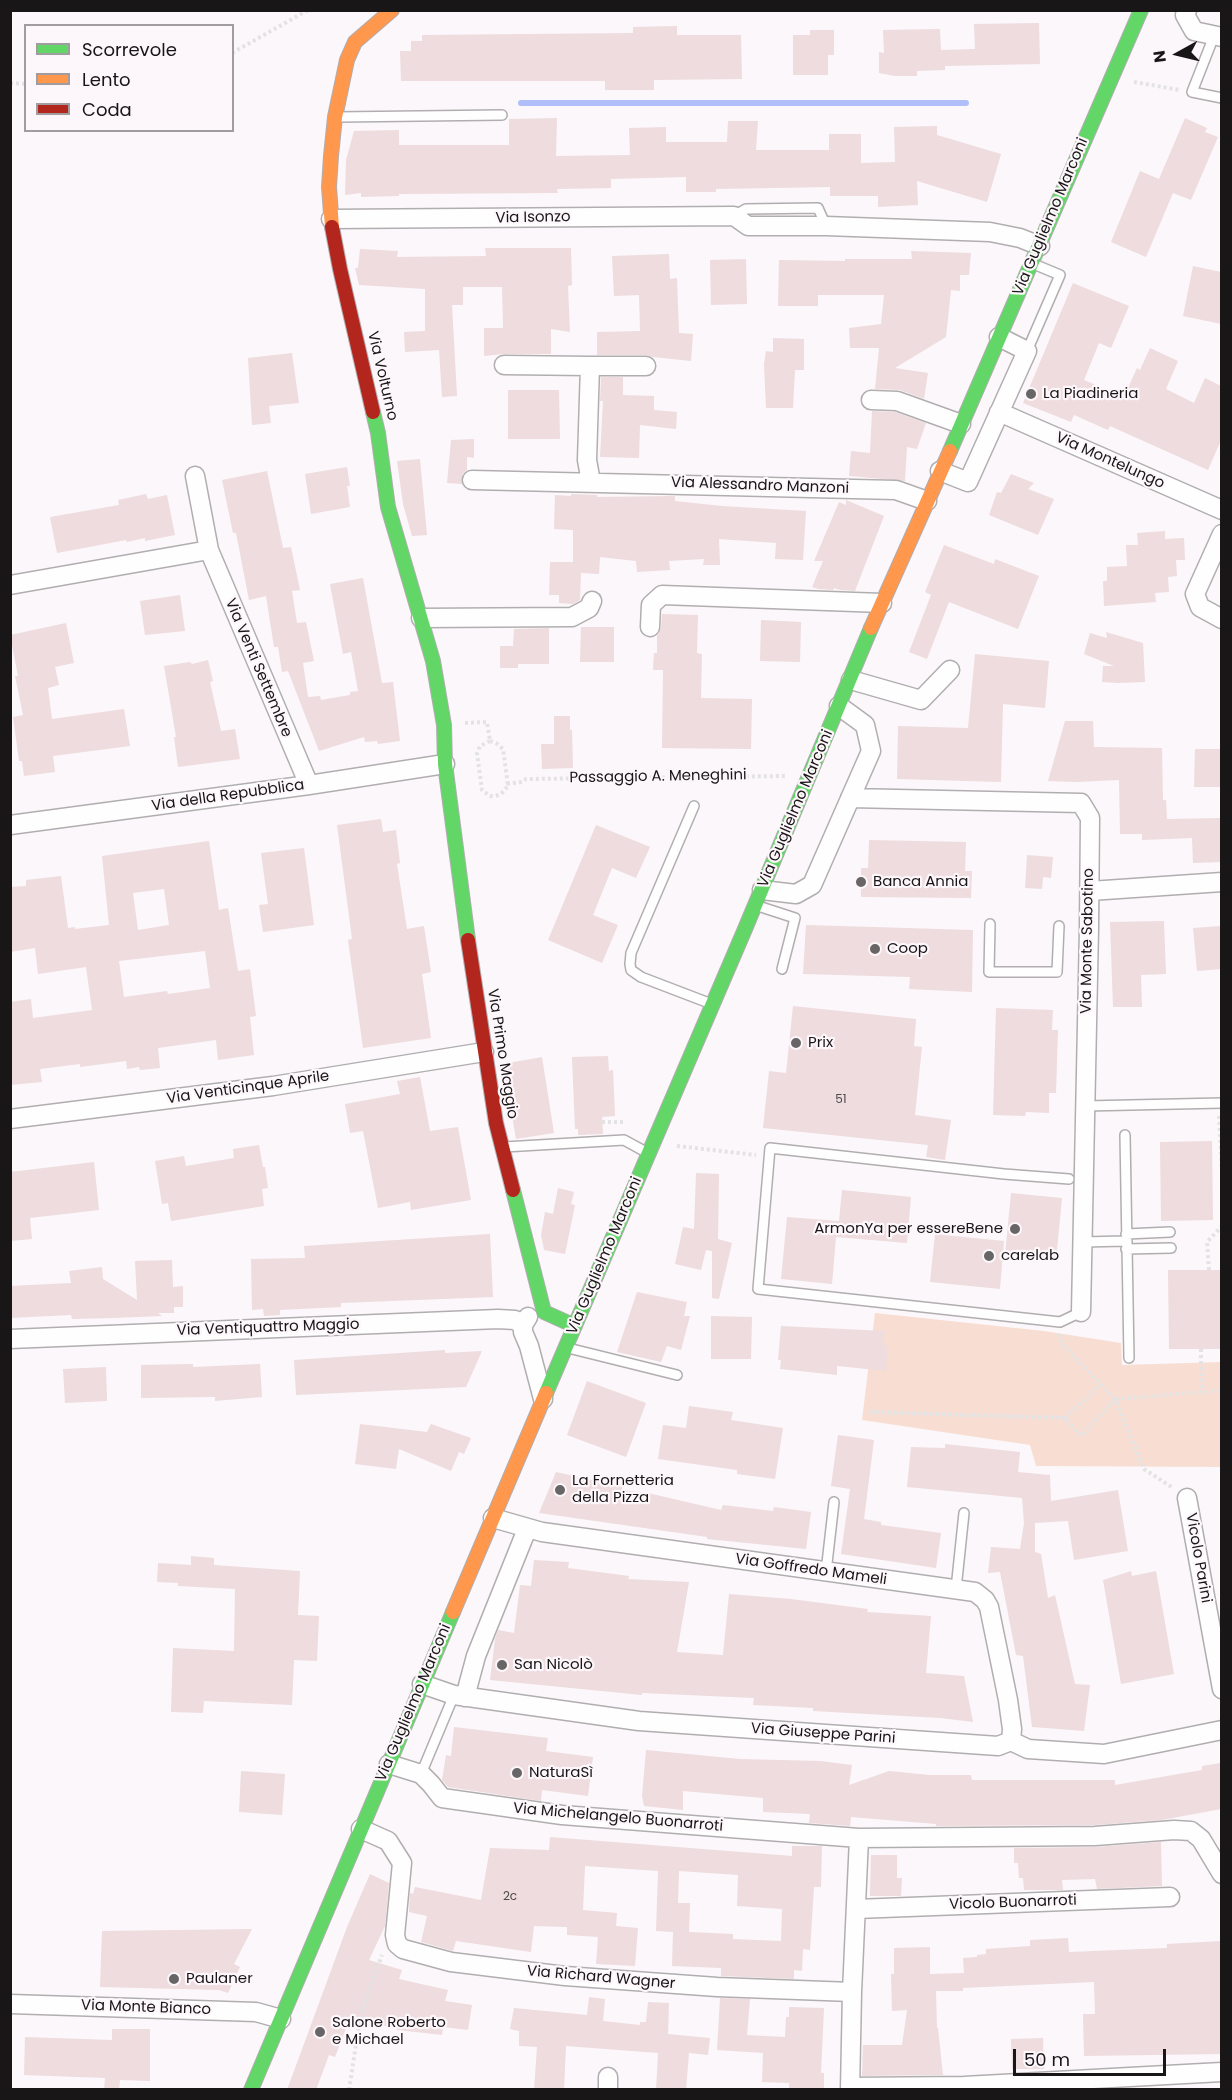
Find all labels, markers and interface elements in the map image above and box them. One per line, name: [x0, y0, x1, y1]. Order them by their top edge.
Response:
legend: [24, 24, 234, 132]
north arrow: [1148, 24, 1208, 84]
text: Scorrevole: [82, 37, 177, 62]
text: N: [1147, 49, 1172, 64]
text: Lento: [82, 67, 131, 92]
text: Coda: [82, 97, 132, 122]
street label: Via Guglielmo Marconi: [1010, 135, 1092, 299]
street label: Via Isonzo: [495, 208, 571, 228]
street label: Via Volturno: [363, 330, 401, 422]
place label: La Piadineria: [1043, 385, 1138, 403]
marker: La Piadineria: [1024, 387, 1038, 401]
street label: Via Montelungo: [1053, 429, 1167, 493]
street label: Via Alessandro Manzoni: [671, 474, 849, 498]
street label: Via Venti Settembre: [221, 596, 295, 740]
street label: Via Guglielmo Marconi: [755, 727, 837, 891]
street label: Passaggio A. Meneghini: [569, 766, 747, 788]
street label: Via della Repubblica: [150, 776, 306, 816]
street label: Via Monte Sabotino: [1078, 868, 1098, 1014]
place label: Banca Annia: [873, 873, 968, 891]
marker: Banca Annia: [854, 875, 868, 889]
place label: Coop: [887, 940, 928, 958]
marker: Coop: [868, 942, 882, 956]
street label: Via Primo Maggio: [483, 988, 521, 1120]
place label: Prix: [808, 1034, 833, 1052]
marker: Prix: [789, 1036, 803, 1050]
street label: Via Venticinque Aprile: [165, 1068, 331, 1108]
house number: 51: [835, 1093, 847, 1107]
street label: Via Guglielmo Marconi: [564, 1174, 646, 1338]
place label: ArmonYa per essereBene: [814, 1220, 1003, 1238]
marker: ArmonYa per essereBene: [1008, 1222, 1022, 1236]
place label: carelab: [1001, 1247, 1059, 1265]
marker: carelab: [982, 1249, 996, 1263]
street label: Via Ventiquattro Maggio: [176, 1316, 360, 1340]
place label: La Fornetteria della Pizza: [572, 1472, 674, 1507]
marker: La Fornetteria della Pizza: [553, 1483, 567, 1497]
street label: Vicolo Parini: [1181, 1512, 1215, 1604]
street label: Via Goffredo Mameli: [734, 1550, 888, 1590]
street label: Via Guglielmo Marconi: [373, 1621, 455, 1785]
place label: San Nicolò: [514, 1656, 593, 1674]
marker: San Nicolò: [495, 1658, 509, 1672]
street label: Via Giuseppe Parini: [750, 1720, 896, 1748]
place label: NaturaSì: [529, 1764, 593, 1782]
marker: NaturaSì: [510, 1766, 524, 1780]
street label: Via Michelangelo Buonarroti: [512, 1800, 724, 1836]
house number: 2c: [503, 1890, 517, 1904]
street label: Vicolo Buonarroti: [949, 1892, 1077, 1914]
street label: Via Richard Wagner: [526, 1963, 676, 1993]
place label: Paulaner: [186, 1970, 253, 1988]
marker: Paulaner: [167, 1972, 181, 1986]
street label: Via Monte Bianco: [81, 1997, 211, 2019]
place label: Salone Roberto e Michael: [332, 2014, 446, 2049]
marker: Salone Roberto e Michael: [313, 2025, 327, 2039]
scale bar: [1016, 2037, 1169, 2075]
text: 50 m: [1024, 2047, 1070, 2072]

